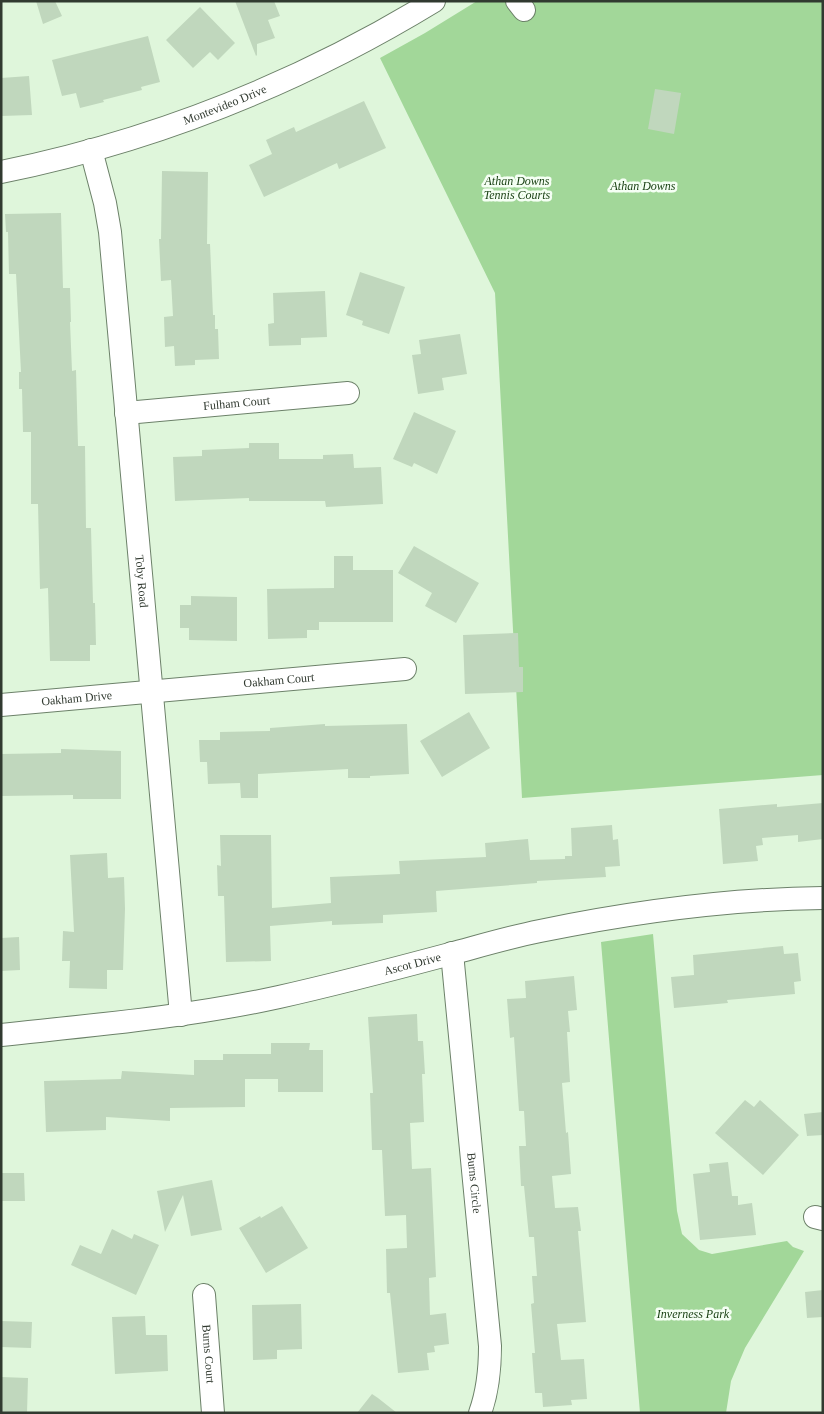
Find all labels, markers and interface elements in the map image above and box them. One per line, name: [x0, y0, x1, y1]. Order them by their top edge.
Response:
street label: Montevideo Drive: [181, 82, 269, 127]
park label: Athan Downs Tennis Courts: [483, 174, 551, 202]
park label: Athan Downs: [609, 179, 676, 193]
street label: Fulham Court: [203, 393, 271, 413]
street label: Toby Road: [132, 554, 151, 608]
street label: Oakham Court: [243, 670, 316, 690]
street label: Oakham Drive: [41, 688, 113, 708]
street label: Ascot Drive: [382, 950, 442, 978]
street label: Burns Circle: [464, 1152, 484, 1214]
park label: Inverness Park: [656, 1307, 730, 1321]
street label: Burns Court: [199, 1324, 218, 1384]

